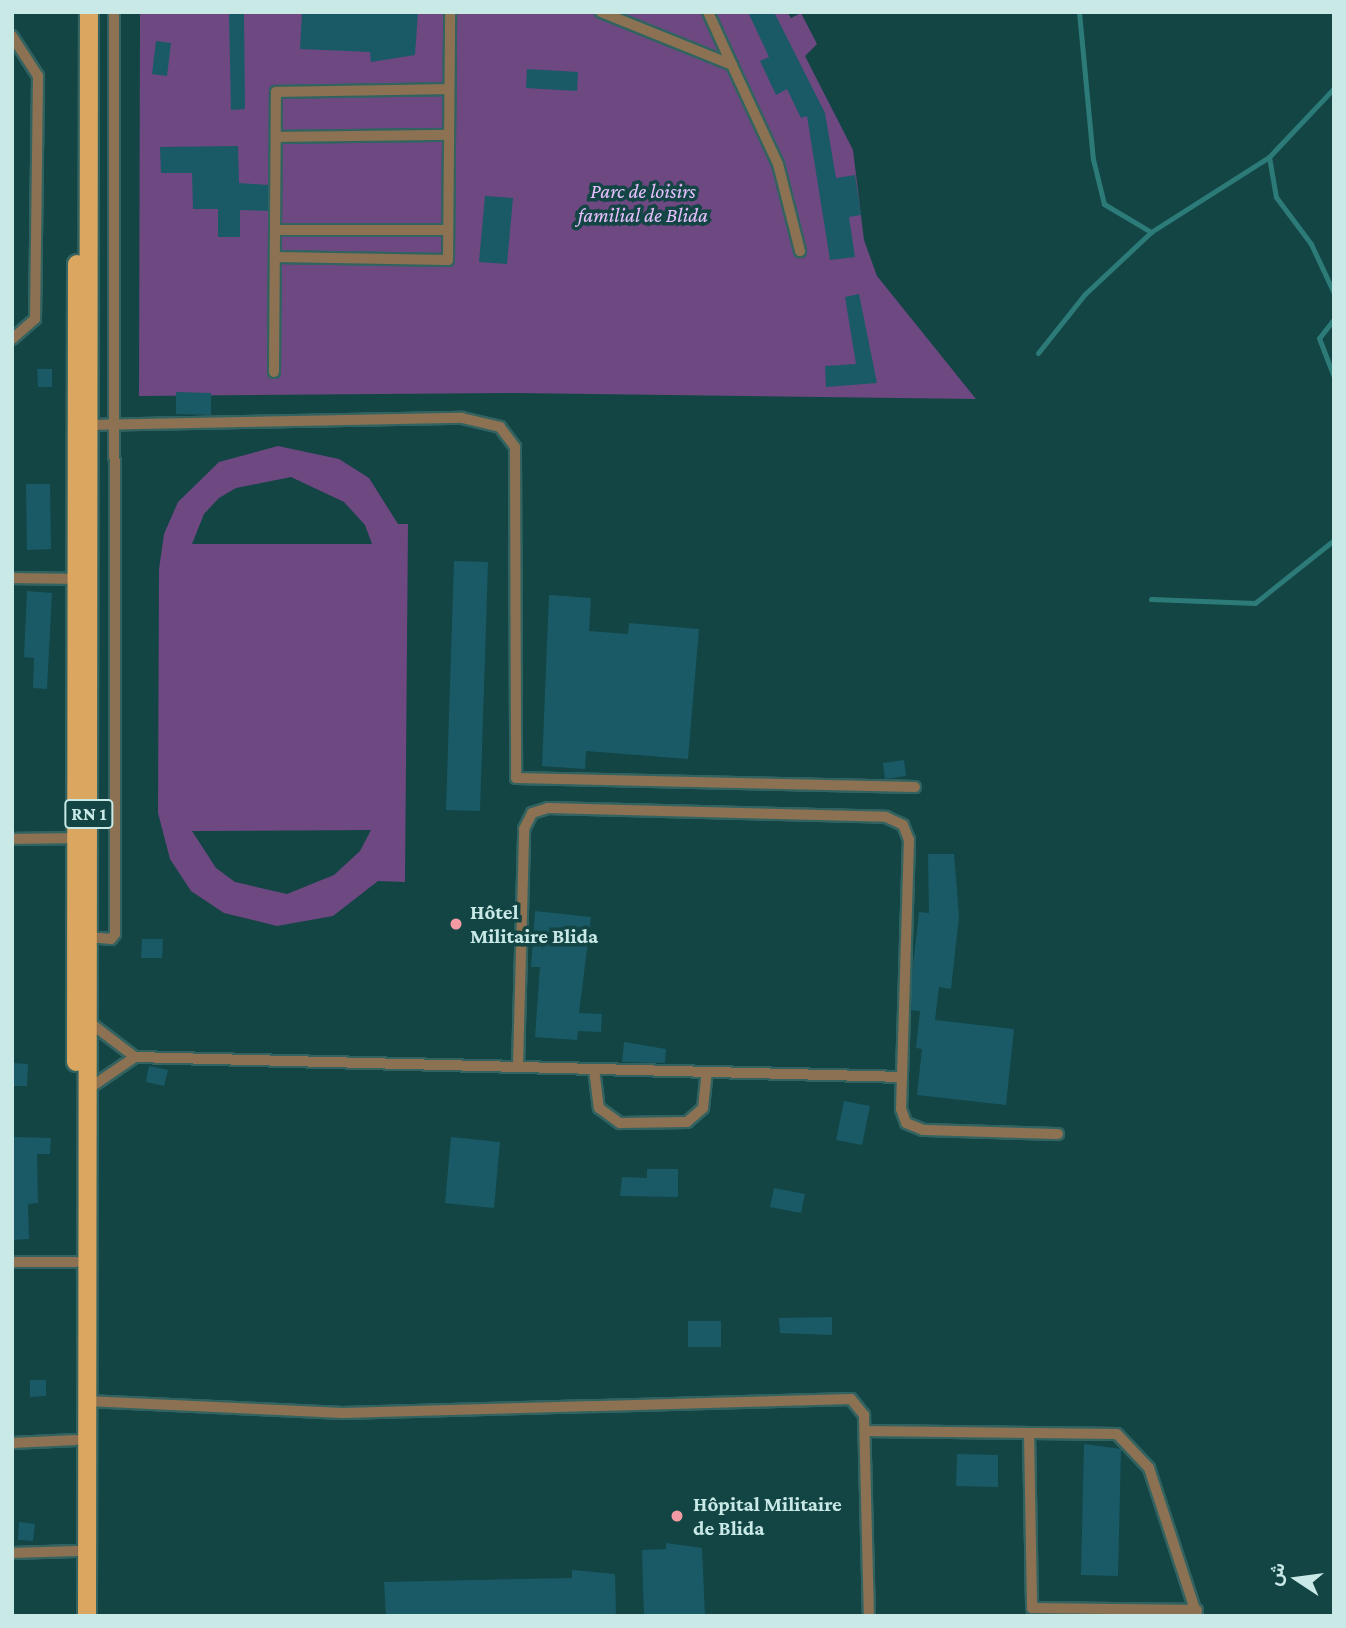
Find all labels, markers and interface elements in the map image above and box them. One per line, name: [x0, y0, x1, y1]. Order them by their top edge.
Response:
park label: Parc de loisirs familial de Blida: [578, 178, 708, 228]
road number: RN 1: [63, 799, 115, 830]
place label: Hôtel Militaire Blida: [470, 899, 598, 949]
marker: Hôtel Militaire Blida: [448, 916, 464, 932]
place label: Hôpital Militaire de Blida: [693, 1491, 842, 1541]
marker: Hôpital Militaire de Blida: [667, 1506, 687, 1526]
north arrow: [1262, 1544, 1332, 1614]
text: ش: [1263, 1561, 1289, 1588]

